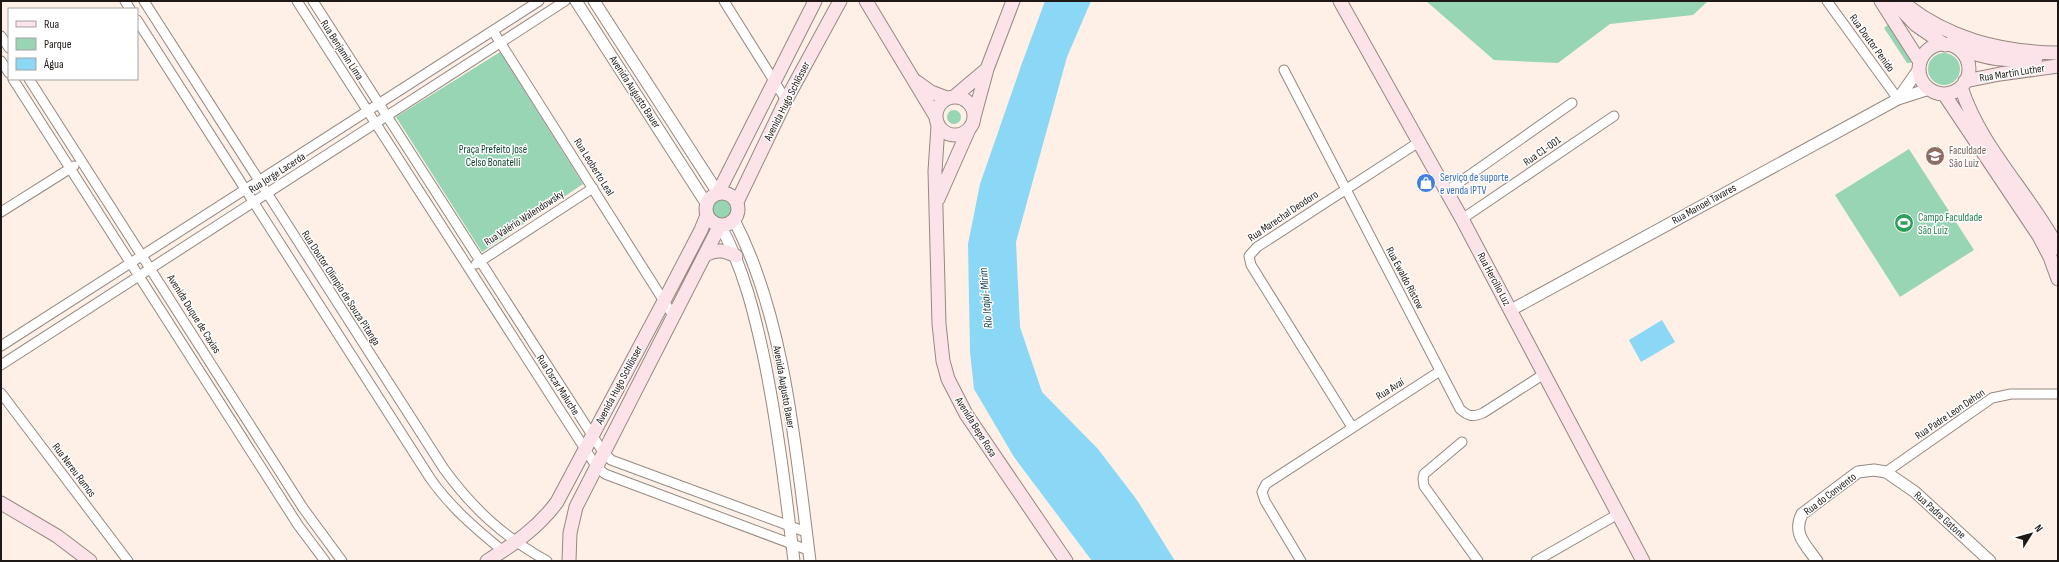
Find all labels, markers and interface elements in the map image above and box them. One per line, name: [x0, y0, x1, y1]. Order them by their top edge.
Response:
legend: [8, 8, 138, 80]
street label: Rua Doutor Penido: [1847, 12, 1897, 75]
text: Rua: [44, 17, 60, 32]
street label: Rua Benjamin Lima: [318, 18, 366, 82]
text: Parque: [44, 37, 72, 52]
street label: Avenida Augusto Bauer: [606, 53, 663, 131]
text: Água: [43, 57, 64, 72]
street label: Avenida Hugo Schlösser: [761, 59, 813, 144]
street label: Rua Martin Luther: [1978, 61, 2046, 85]
street label: Rua C1-001: [1521, 133, 1563, 169]
street label: Rua Leoberto Leal: [571, 136, 617, 198]
park label: Praça Prefeito José Celso Bonatelli: [459, 143, 527, 169]
place label: Faculdade São Luiz: [1949, 144, 1986, 170]
school or university icon: Faculdade São Luiz: [1924, 145, 1946, 167]
street label: Rua Jorge Lacerda: [246, 150, 308, 196]
place label: Serviço de suporte e venda IPTV: [1440, 171, 1509, 197]
shop icon: Serviço de suporte e venda IPTV: [1415, 172, 1437, 194]
street label: Rua Manoel Tavares: [1670, 181, 1738, 227]
street label: Rua Valério Walendowsky: [482, 187, 567, 249]
street label: Rua Marechal Deodoro: [1245, 187, 1321, 244]
place label: Campo Faculdade São Luiz: [1918, 211, 1982, 237]
sports icon: Campo Faculdade São Luiz: [1893, 212, 1915, 234]
street label: Rua Doutor Olímpio de Souza Pitanga: [299, 228, 383, 348]
street label: Rua Ewaldo Ristow: [1383, 245, 1427, 311]
street label: Rua Hercílio Luz: [1475, 250, 1513, 308]
water label: Rio Itajaí-Mirim: [976, 267, 996, 329]
street label: Avenida Duque de Caxias: [164, 271, 223, 356]
street label: Avenida Hugo Schlösser: [592, 343, 645, 427]
street label: Avenida Augusto Bauer: [770, 344, 798, 429]
street label: Rua Oscar Maluche: [534, 352, 582, 418]
street label: Rua Avaí: [1374, 375, 1407, 403]
street label: Rua Padre Leon Dehon: [1913, 386, 1988, 442]
street label: Avenida Bepe Rosa: [952, 394, 1000, 459]
street label: Rua Nereu Ramos: [49, 440, 99, 500]
street label: Rua do Convento: [1801, 470, 1859, 518]
street label: Rua Padre Gatone: [1912, 488, 1968, 542]
north arrow: [2011, 514, 2051, 554]
text: N: [2032, 522, 2046, 535]

